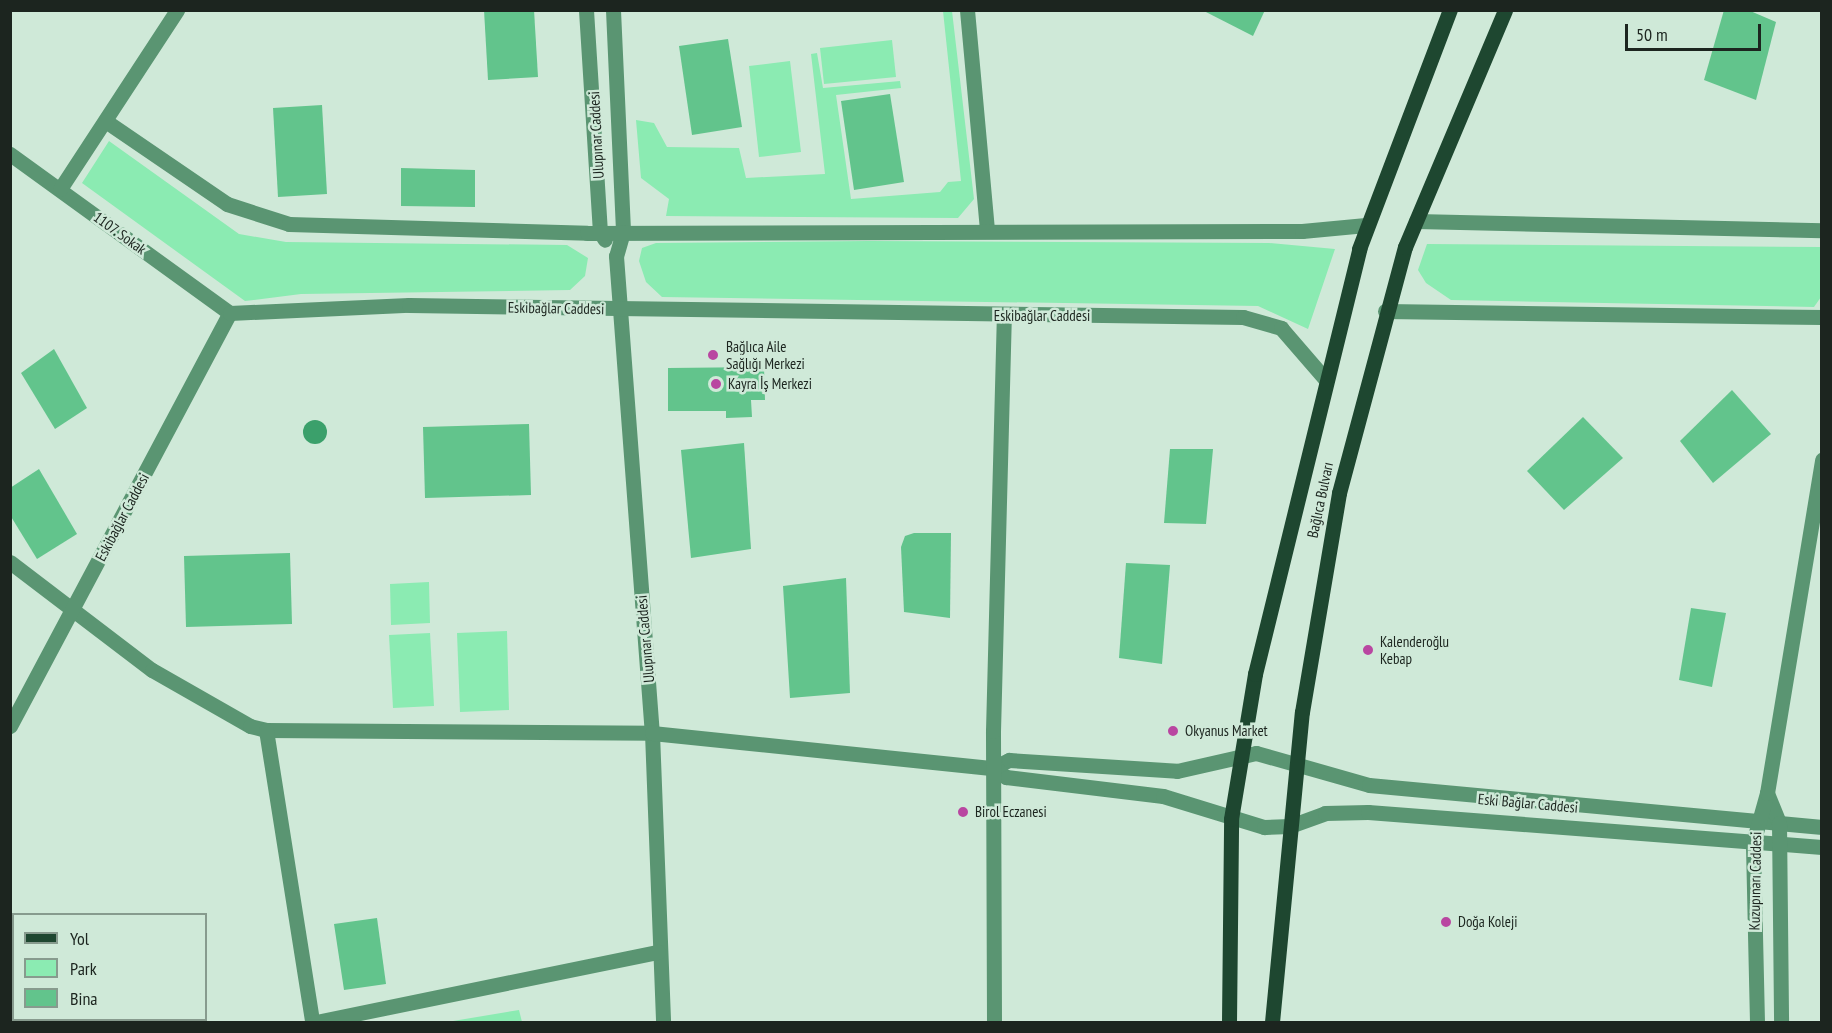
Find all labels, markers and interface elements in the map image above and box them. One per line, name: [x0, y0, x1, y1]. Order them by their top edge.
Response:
scale bar: [1628, 12, 1764, 50]
text: 50 m: [1636, 23, 1668, 46]
street label: Ulupınar Caddesi: [585, 91, 607, 179]
street label: 1107. Sokak: [90, 207, 150, 259]
street label: Eskibağlar Caddesi: [508, 298, 604, 318]
street label: Eskibağlar Caddesi: [994, 307, 1090, 325]
place label: Bağlıca Aile Sağlığı Merkezi: [726, 337, 805, 372]
marker: Bağlıca Aile Sağlığı Merkezi: [704, 346, 722, 364]
place label: Kayra İş Merkezi: [728, 375, 812, 393]
marker: Kayra İş Merkezi: [709, 377, 723, 391]
street label: Bağlıca Bulvarı: [1303, 460, 1337, 540]
street label: Eskibağlar Caddesi: [91, 470, 153, 564]
street label: Ulupınar Caddesi: [632, 595, 658, 683]
place label: Kalenderoğlu Kebap: [1380, 632, 1449, 667]
marker: Kalenderoğlu Kebap: [1361, 643, 1375, 657]
place label: Okyanus Market: [1185, 722, 1268, 740]
marker: Okyanus Market: [1166, 724, 1180, 738]
street label: Eski Bağlar Caddesi: [1477, 790, 1579, 816]
place label: Birol Eczanesi: [975, 803, 1047, 821]
marker: Birol Eczanesi: [956, 805, 970, 819]
street label: Kuzupınarı Caddesi: [1745, 832, 1765, 930]
legend: [12, 913, 207, 1021]
place label: Doğa Koleji: [1458, 913, 1517, 931]
marker: Doğa Koleji: [1439, 915, 1453, 929]
text: Yol: [70, 927, 89, 950]
text: Park: [70, 957, 97, 980]
text: Bina: [70, 987, 98, 1010]

